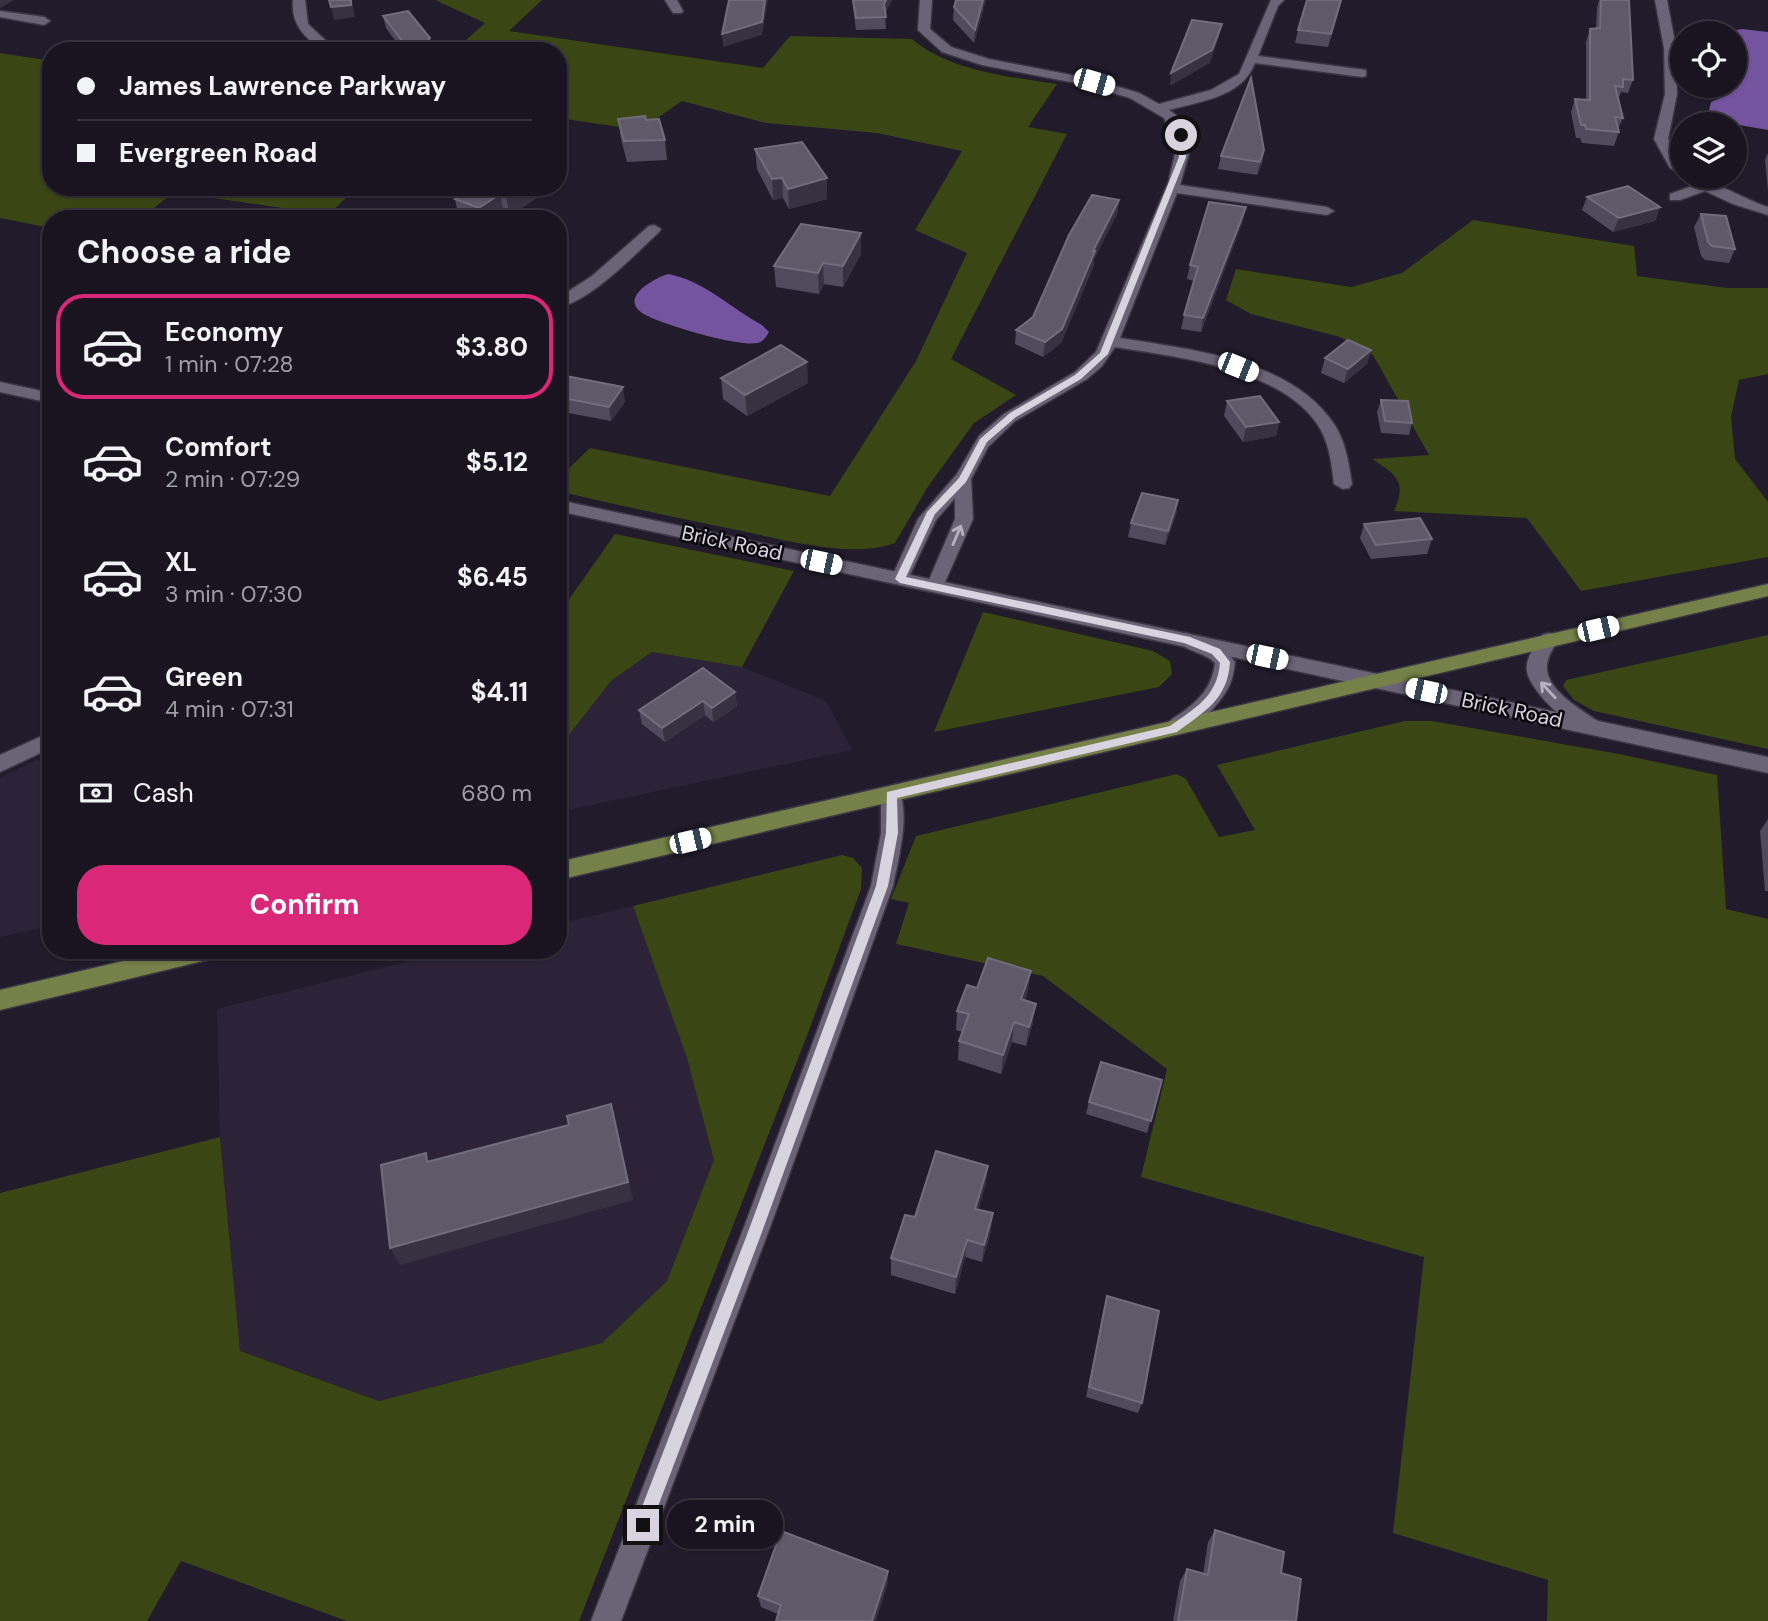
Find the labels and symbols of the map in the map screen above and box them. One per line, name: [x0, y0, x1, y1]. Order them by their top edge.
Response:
car: [1071, 66, 1118, 98]
route start: [1165, 119, 1197, 151]
car: [1215, 349, 1262, 385]
street label: Brick Road: [679, 519, 785, 567]
one-way arrow: [951, 525, 964, 546]
car: [799, 547, 844, 577]
car: [1576, 614, 1621, 644]
car: [1245, 642, 1290, 672]
car: [1404, 676, 1449, 706]
one-way arrow: [1540, 682, 1557, 699]
street label: Brick Road: [1459, 686, 1565, 734]
car: [668, 826, 713, 856]
callout: 2 min: [668, 1500, 783, 1550]
route end: [627, 1509, 659, 1541]

